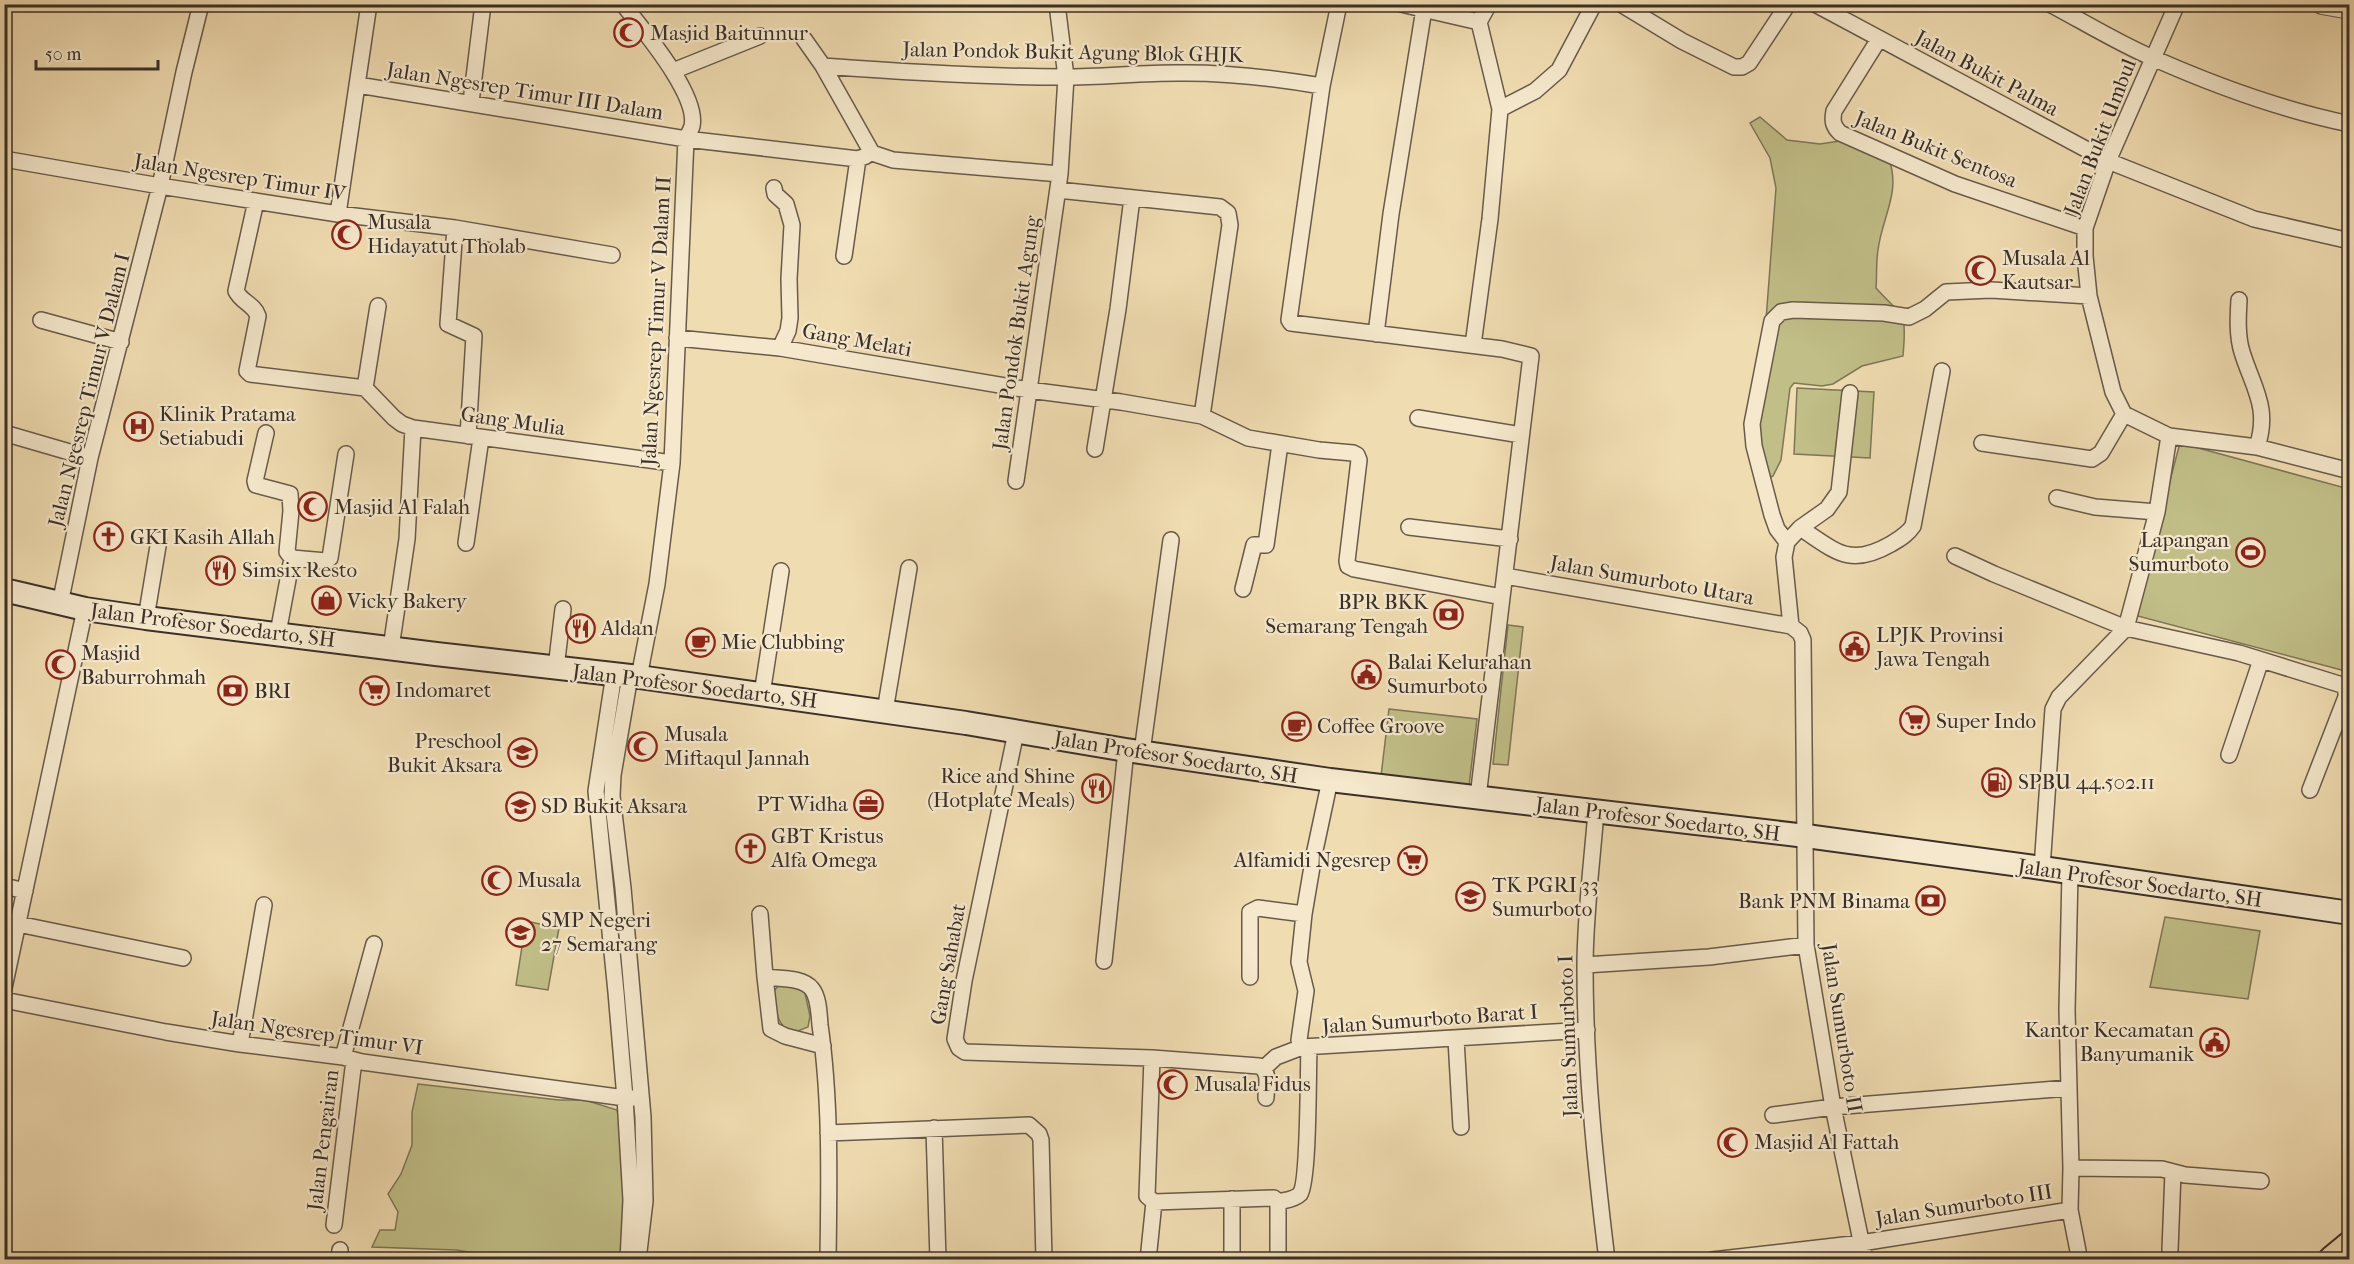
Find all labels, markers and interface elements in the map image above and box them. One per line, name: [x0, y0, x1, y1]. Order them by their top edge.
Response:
mosque icon: Masjid Baitunnur: [613, 17, 645, 49]
place label: Masjid Baitunnur: [650, 21, 808, 45]
street label: Jalan Bukit Palma: [1909, 24, 2063, 121]
scale bar: [36, 33, 158, 71]
street label: Jalan Pondok Bukit Agung Blok GHJK: [900, 37, 1245, 67]
text: 50 m: [45, 44, 82, 65]
street label: Jalan Bukit Umbul: [2058, 55, 2141, 221]
street label: Jalan Ngesrep Timur III Dalam: [383, 57, 666, 125]
street label: Jalan Bukit Sentosa: [1850, 105, 2021, 193]
street label: Jalan Ngesrep Timur IV: [131, 148, 349, 206]
street label: Jalan Ngesrep Timur V Dalam II: [636, 176, 676, 468]
place label: Musala Hidayatut Tholab: [367, 210, 526, 258]
street label: Jalan Pondok Bukit Agung: [987, 214, 1044, 454]
mosque icon: Musala Hidayatut Tholab: [330, 218, 362, 250]
place label: Musala Al Kautsar: [2002, 246, 2090, 294]
street label: Jalan Ngesrep Timur V Dalam I: [43, 251, 135, 531]
mosque icon: Musala Al Kautsar: [1965, 254, 1997, 286]
street label: Gang Melati: [800, 319, 914, 361]
place label: Klinik Pratama Setiabudi: [159, 402, 296, 450]
street label: Gang Mulia: [459, 402, 567, 440]
hospital icon: Klinik Pratama Setiabudi: [122, 410, 154, 442]
mosque icon: Masjid Al Falah: [297, 491, 329, 523]
place label: Masjid Al Falah: [334, 495, 470, 519]
church icon: GKI Kasih Allah: [93, 521, 125, 553]
place label: GKI Kasih Allah: [130, 525, 275, 549]
place label: Lapangan Sumurboto: [2129, 528, 2229, 576]
sports icon: Lapangan Sumurboto: [2234, 536, 2266, 568]
street label: Jalan Sumurboto Utara: [1546, 550, 1756, 610]
restaurant icon: Simsix Resto: [205, 554, 237, 586]
place label: Simsix Resto: [242, 558, 357, 582]
shop icon: Vicky Bakery: [310, 585, 342, 617]
place label: Vicky Bakery: [346, 589, 468, 613]
place label: BPR BKK Semarang Tengah: [1265, 590, 1430, 638]
street label: Jalan Profesor Soedarto, SH: [87, 598, 337, 652]
bank icon: BPR BKK Semarang Tengah: [1433, 598, 1465, 630]
restaurant icon: Aldan: [564, 612, 596, 644]
place label: Aldan: [600, 616, 654, 640]
place label: LPJK Provinsi Jawa Tengah: [1874, 623, 2004, 671]
cafe icon: Mie Clubbing: [684, 626, 716, 658]
place label: Mie Clubbing: [721, 630, 845, 654]
public building icon: LPJK Provinsi Jawa Tengah: [1839, 631, 1871, 663]
place label: Masjid Baburrohmah: [81, 641, 206, 689]
mosque icon: Masjid Baburrohmah: [44, 649, 76, 681]
place label: Balai Kelurahan Sumurboto: [1387, 650, 1532, 698]
public building icon: Balai Kelurahan Sumurboto: [1350, 658, 1382, 690]
street label: Jalan Profesor Soedarto, SH: [569, 659, 819, 713]
supermarket icon: Indomaret: [358, 674, 390, 706]
bank icon: BRI: [217, 675, 249, 707]
place label: Indomaret: [395, 678, 492, 702]
place label: BRI: [254, 679, 291, 703]
supermarket icon: Super Indo: [1899, 705, 1931, 737]
place label: Super Indo: [1936, 709, 2036, 733]
cafe icon: Coffee Groove: [1280, 710, 1312, 742]
place label: Coffee Groove: [1317, 714, 1445, 738]
place label: Musala Miftaqul Jannah: [664, 722, 810, 770]
street label: Jalan Profesor Soedarto, SH: [1050, 726, 1300, 788]
place label: Preschool Bukit Aksara: [387, 729, 502, 777]
mosque icon: Musala Miftaqul Jannah: [627, 730, 659, 762]
school or university icon: Preschool Bukit Aksara: [507, 737, 539, 769]
place label: Rice and Shine (Hotplate Meals): [927, 764, 1075, 812]
fuel station icon: SPBU 44.502.11: [1981, 766, 2013, 798]
place label: SPBU 44.502.11: [2018, 770, 2155, 794]
restaurant icon: Rice and Shine (Hotplate Meals): [1080, 772, 1112, 804]
office icon: PT Widha: [853, 788, 885, 820]
school or university icon: SD Bukit Aksara: [504, 790, 536, 822]
place label: PT Widha: [757, 792, 848, 816]
street label: Jalan Profesor Soedarto, SH: [1532, 792, 1782, 846]
place label: SD Bukit Aksara: [541, 794, 688, 818]
place label: GBT Kristus Alfa Omega: [770, 824, 884, 872]
church icon: GBT Kristus Alfa Omega: [734, 832, 766, 864]
supermarket icon: Alfamidi Ngesrep: [1396, 844, 1428, 876]
place label: Alfamidi Ngesrep: [1233, 848, 1391, 872]
street label: Jalan Profesor Soedarto, SH: [2014, 854, 2264, 912]
mosque icon: Musala: [480, 864, 512, 896]
place label: Musala: [517, 868, 581, 892]
place label: TK PGRI 33 Sumurboto: [1492, 873, 1599, 921]
school or university icon: TK PGRI 33 Sumurboto: [1455, 881, 1487, 913]
bank icon: Bank PNM Binama: [1915, 885, 1947, 917]
place label: Bank PNM Binama: [1738, 889, 1910, 913]
street label: Gang Sahabat: [926, 901, 971, 1027]
place label: SMP Negeri 27 Semarang: [541, 908, 658, 956]
school or university icon: SMP Negeri 27 Semarang: [504, 916, 536, 948]
street label: Jalan Sumurboto II: [1816, 940, 1867, 1114]
street label: Jalan Sumurboto I: [1553, 954, 1583, 1120]
street label: Jalan Sumurboto Barat I: [1319, 999, 1539, 1039]
street label: Jalan Ngesrep Timur VI: [207, 1006, 425, 1060]
place label: Kantor Kecamatan Banyumanik: [2024, 1018, 2194, 1066]
public building icon: Kantor Kecamatan Banyumanik: [2199, 1026, 2231, 1058]
street label: Jalan Pengairan: [302, 1068, 344, 1214]
mosque icon: Musala Fidus: [1157, 1068, 1189, 1100]
place label: Musala Fidus: [1194, 1072, 1311, 1096]
mosque icon: Masjid Al Fattah: [1717, 1126, 1749, 1158]
place label: Masjid Al Fattah: [1754, 1130, 1900, 1154]
street label: Jalan Sumurboto III: [1872, 1179, 2054, 1231]

